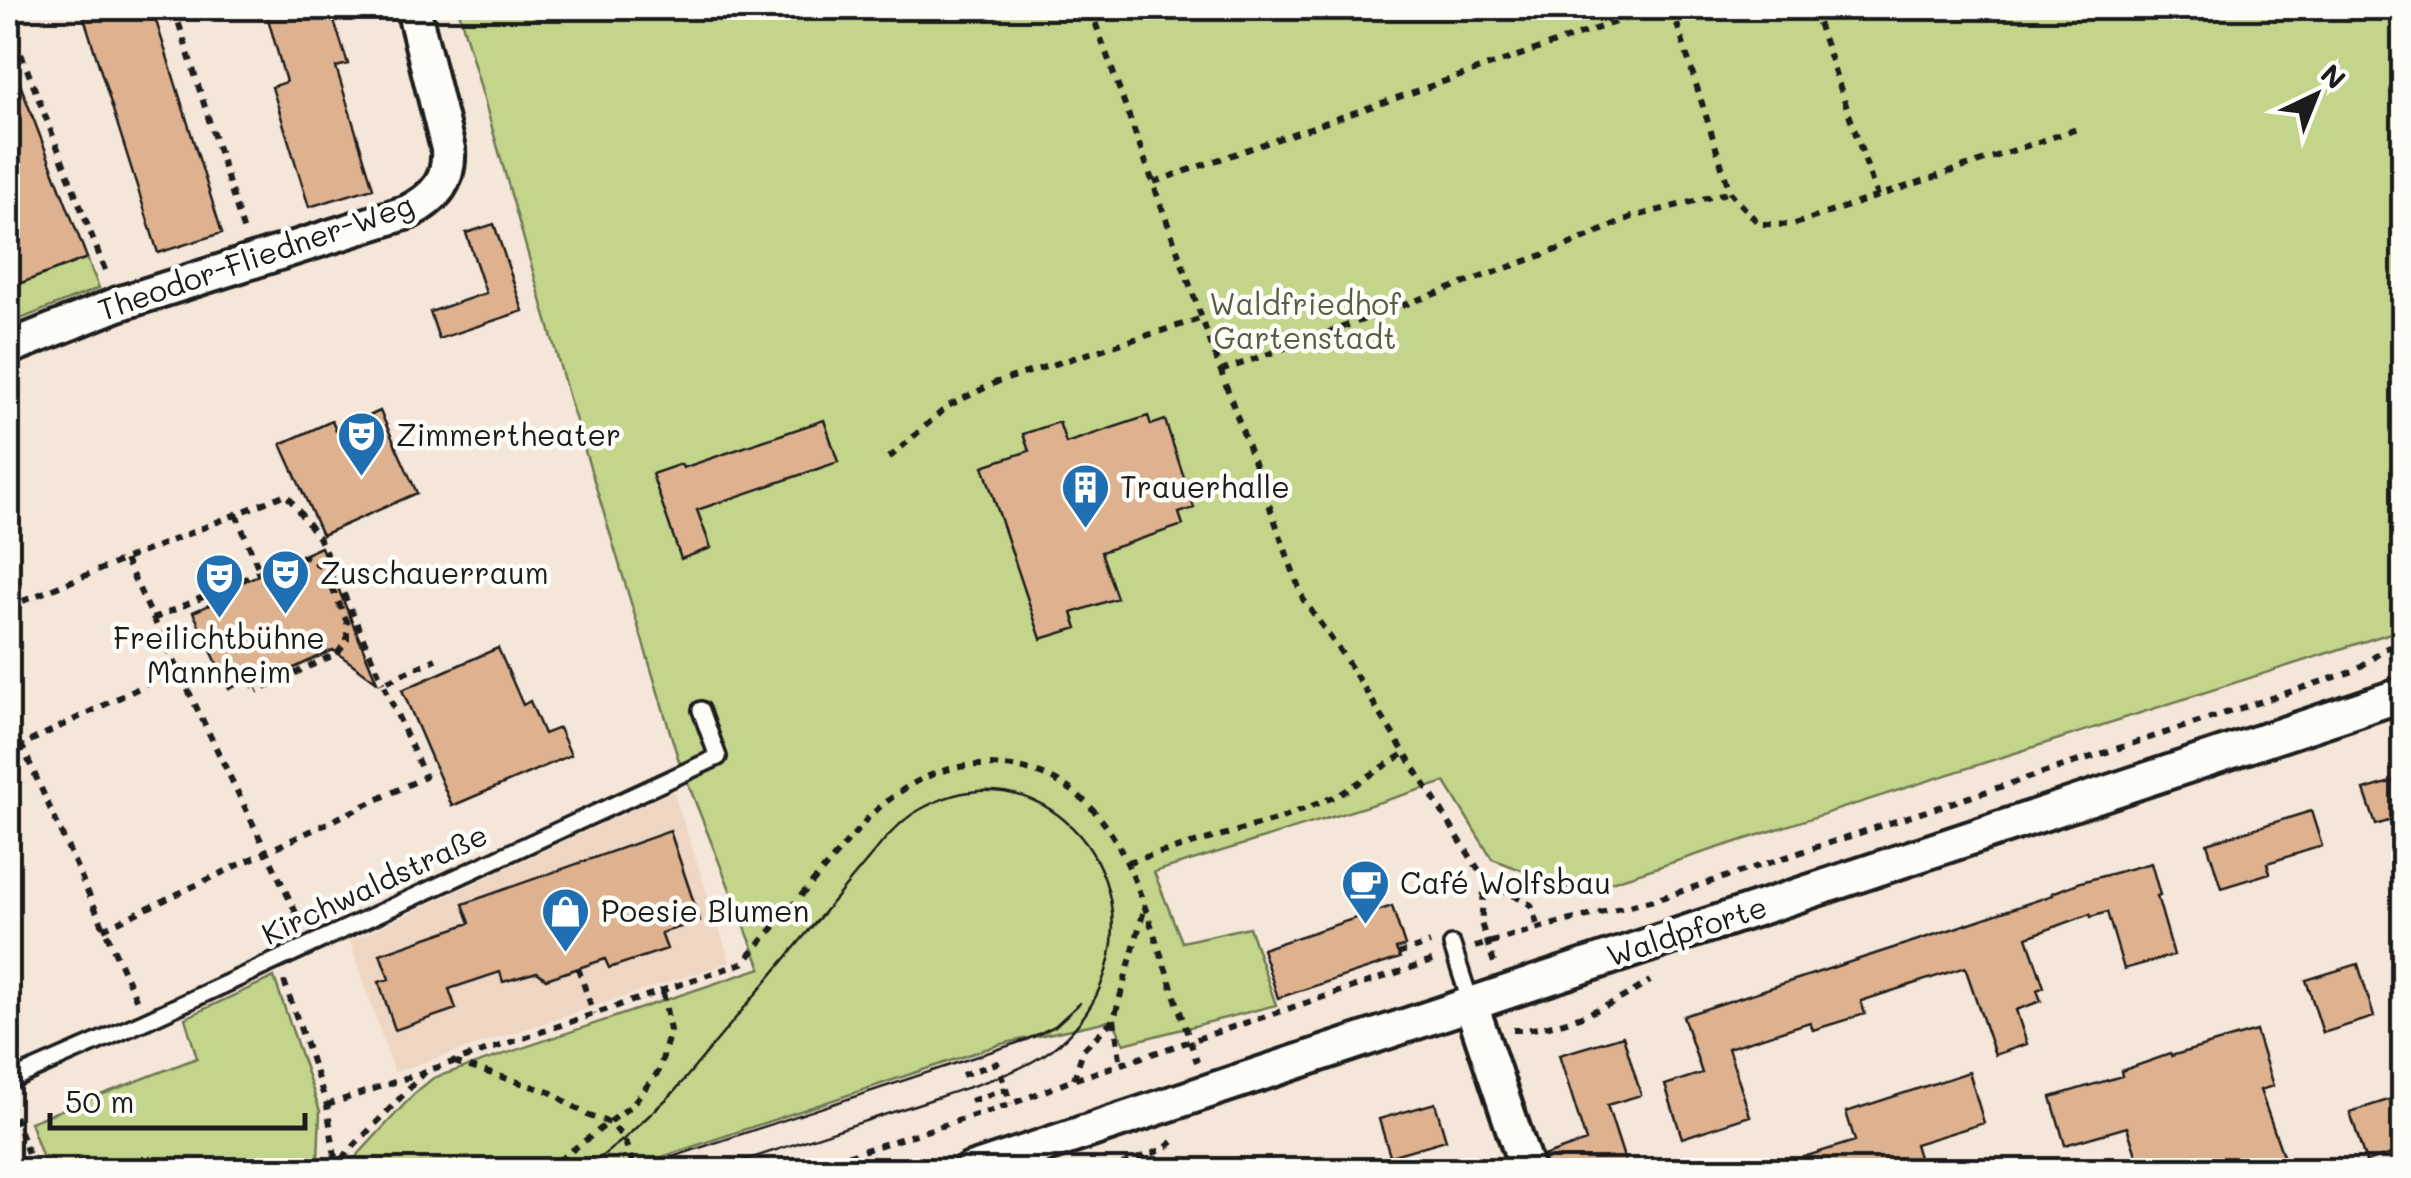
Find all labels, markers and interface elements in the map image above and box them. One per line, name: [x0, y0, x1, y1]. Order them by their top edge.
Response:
north arrow: [2266, 45, 2366, 145]
text: N: [2314, 56, 2354, 96]
street label: Theodor-Fliedner-Weg: [92, 183, 418, 329]
park label: Waldfriedhof Gartenstadt: [1209, 283, 1402, 357]
theatre icon: Zimmertheater: [335, 410, 387, 478]
place label: Zimmertheater: [396, 414, 621, 454]
building icon: Trauerhalle: [1059, 462, 1111, 530]
place label: Trauerhalle: [1120, 466, 1290, 506]
theatre icon: Zuschauerraum: [259, 548, 311, 616]
theatre icon: Freilichtbühne Mannheim: [193, 552, 245, 620]
place label: Zuschauerraum: [320, 552, 549, 592]
place label: Freilichtbühne Mannheim: [113, 617, 325, 691]
street label: Kirchwaldstraße: [255, 813, 493, 953]
cafe icon: Café Wolfsbau: [1339, 858, 1391, 926]
place label: Café Wolfsbau: [1400, 862, 1611, 902]
street label: Waldpforte: [1601, 885, 1772, 975]
shop icon: Poesie Blumen: [540, 886, 592, 954]
place label: Poesie Blumen: [601, 890, 809, 930]
scale bar: [50, 1068, 305, 1130]
text: 50 m: [65, 1081, 135, 1121]

